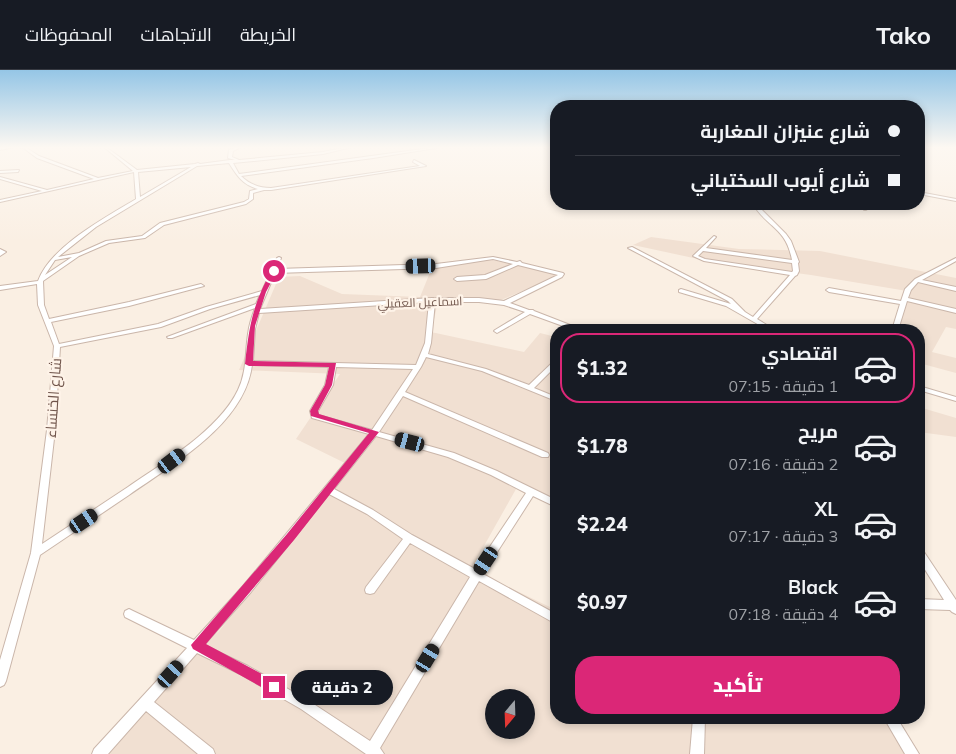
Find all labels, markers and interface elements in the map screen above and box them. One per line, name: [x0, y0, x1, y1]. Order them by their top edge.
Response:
text: Tako: [876, 20, 931, 50]
text: المحفوظات: [25, 23, 113, 46]
text: الاتجاهات: [141, 23, 212, 46]
text: الخريطة: [240, 23, 296, 46]
text: شارع عنيزان المغاربة: [700, 119, 870, 143]
text: شارع أيوب السختياني: [691, 168, 870, 192]
car: [405, 258, 436, 274]
route start: [263, 260, 285, 282]
street label: اسماعيل العقيلي: [377, 293, 463, 314]
text: اقتصادي: [762, 341, 838, 365]
icon: car: [853, 346, 898, 391]
text: $1.32: [577, 356, 628, 380]
street label: شارع الخنساء: [41, 357, 67, 439]
text: 1 دقيقة · 07:15: [728, 376, 838, 396]
text: مريح: [798, 419, 838, 443]
icon: car: [853, 424, 898, 469]
car: [393, 431, 426, 453]
text: $1.78: [577, 434, 628, 458]
car: [155, 446, 188, 476]
text: 2 دقيقة · 07:16: [728, 454, 838, 474]
text: XL: [815, 497, 838, 521]
icon: car: [853, 502, 898, 547]
car: [67, 506, 100, 536]
text: $2.24: [577, 512, 628, 536]
text: 3 دقيقة · 07:17: [728, 526, 838, 546]
car: [471, 544, 500, 578]
text: Black: [788, 575, 838, 599]
icon: car: [853, 580, 898, 625]
text: $0.97: [577, 590, 628, 614]
text: 4 دقيقة · 07:18: [728, 604, 838, 624]
car: [413, 641, 442, 675]
button: تأكيد: [575, 656, 900, 714]
car: [155, 658, 186, 690]
callout: 2 دقيقة: [292, 670, 394, 704]
route end: [263, 676, 285, 698]
text: 2 دقيقة: [312, 677, 372, 697]
north arrow: [485, 689, 535, 739]
map controls: [485, 689, 535, 739]

